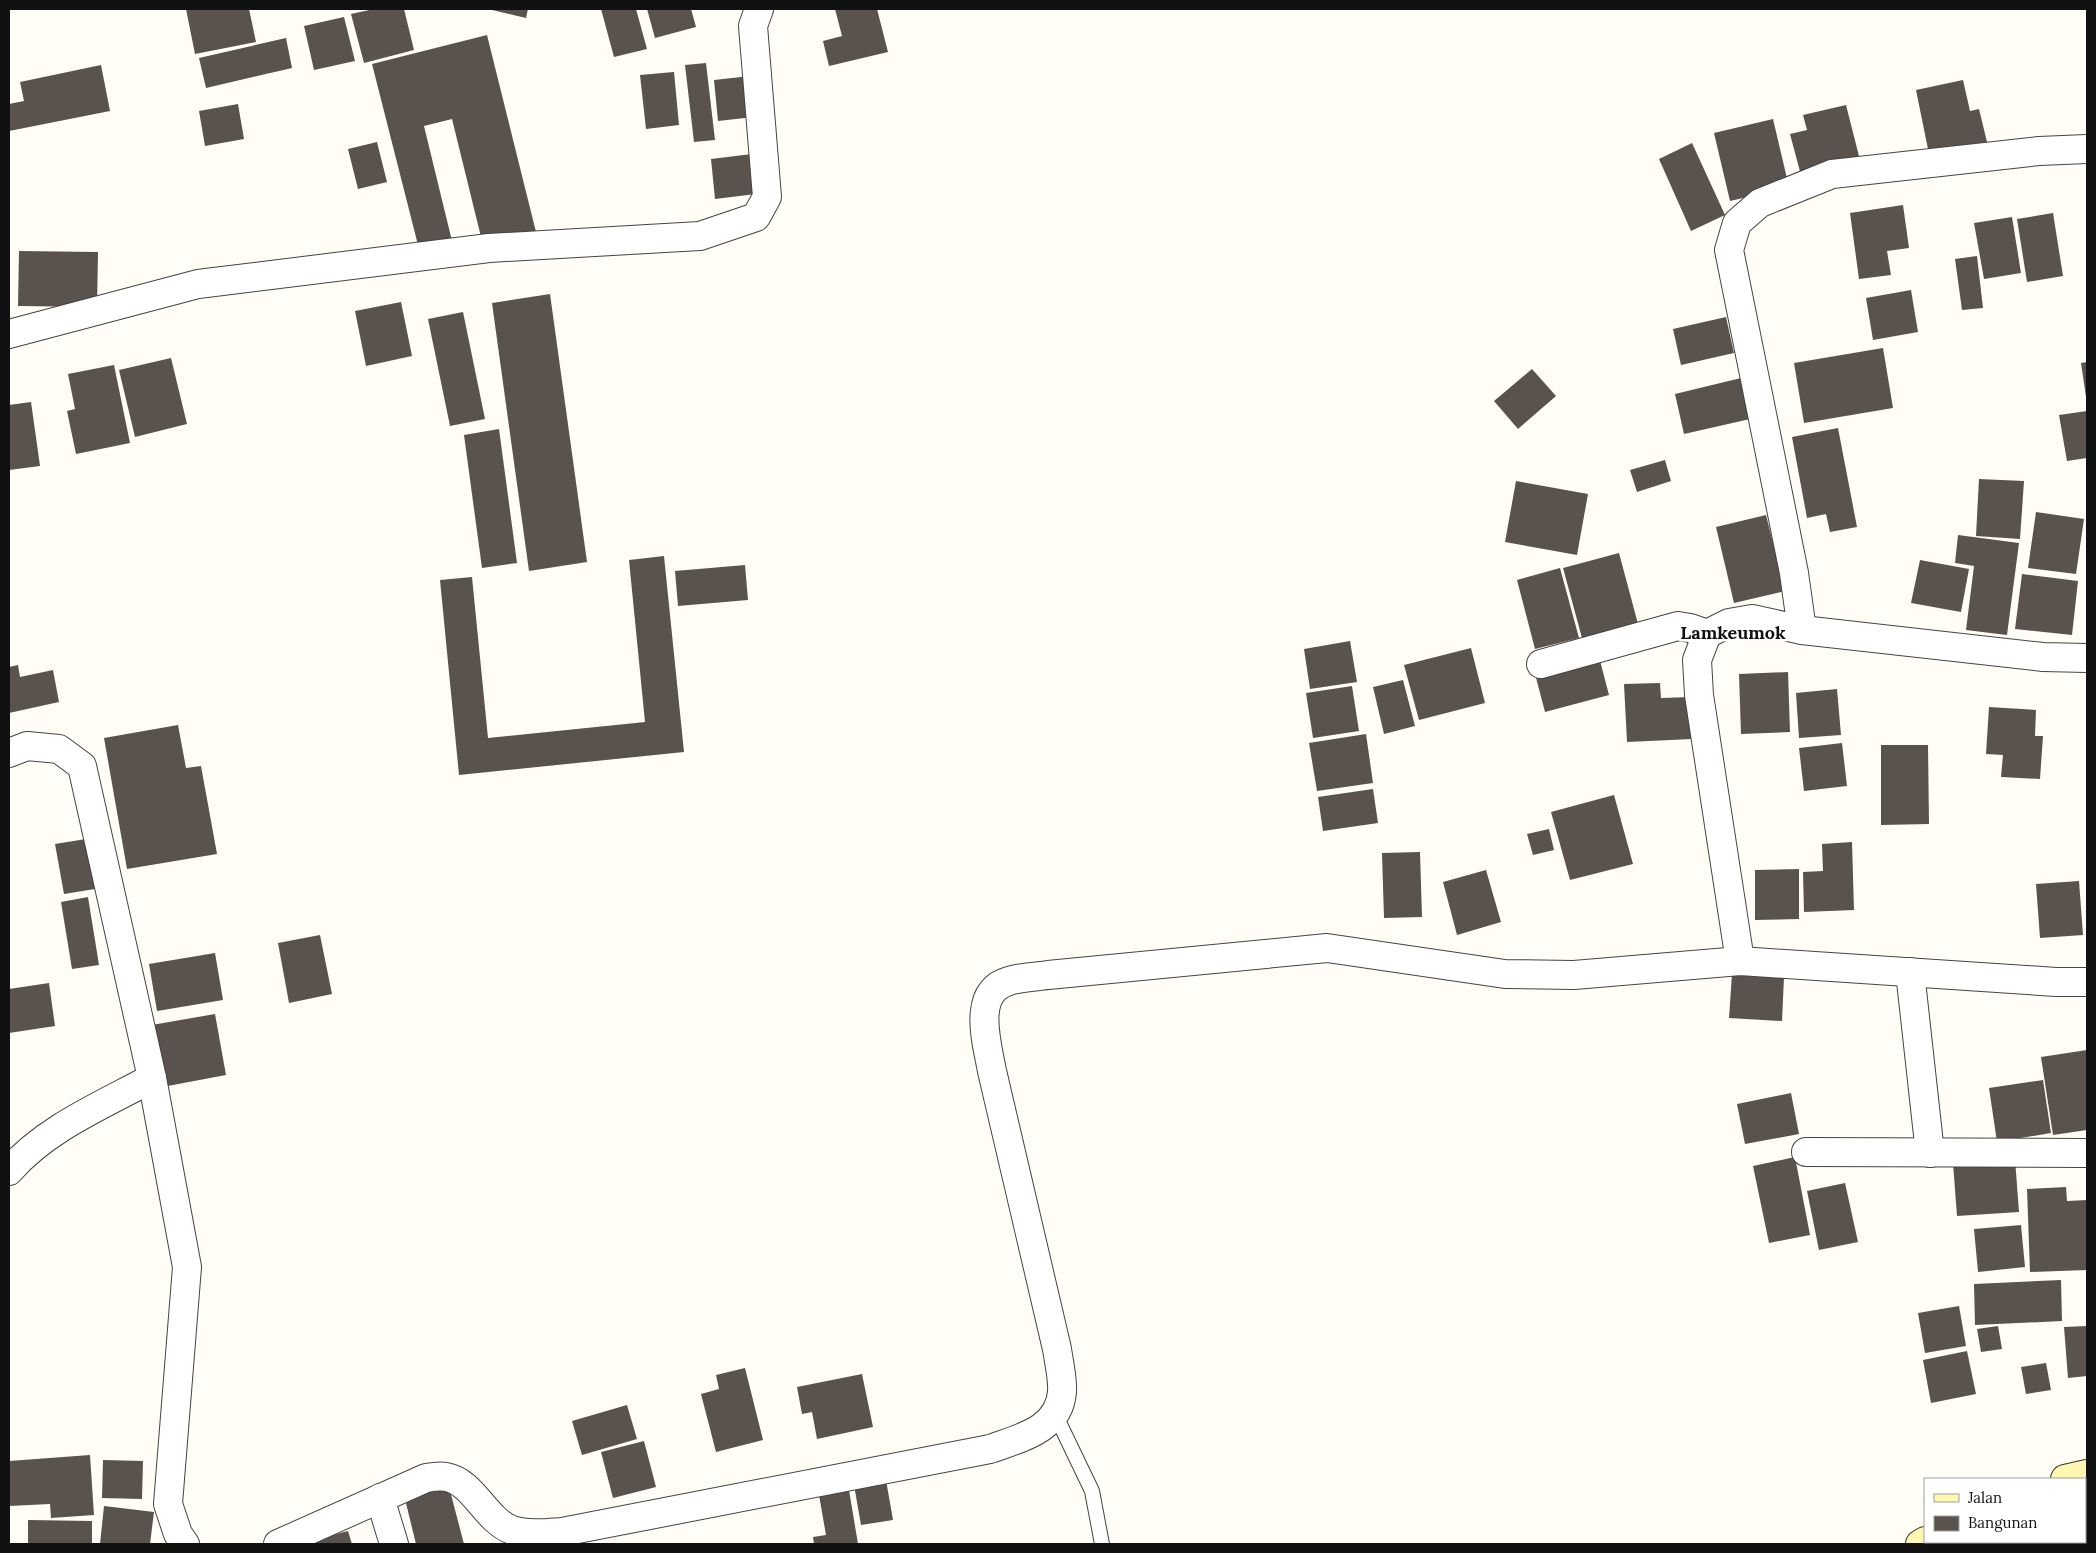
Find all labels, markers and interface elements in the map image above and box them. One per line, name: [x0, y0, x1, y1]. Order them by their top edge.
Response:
district label: Lamkeumok: [1680, 621, 1786, 644]
legend: [1924, 1478, 2086, 1543]
text: Jalan: [1967, 1488, 2002, 1507]
text: Bangunan: [1968, 1513, 2037, 1532]

